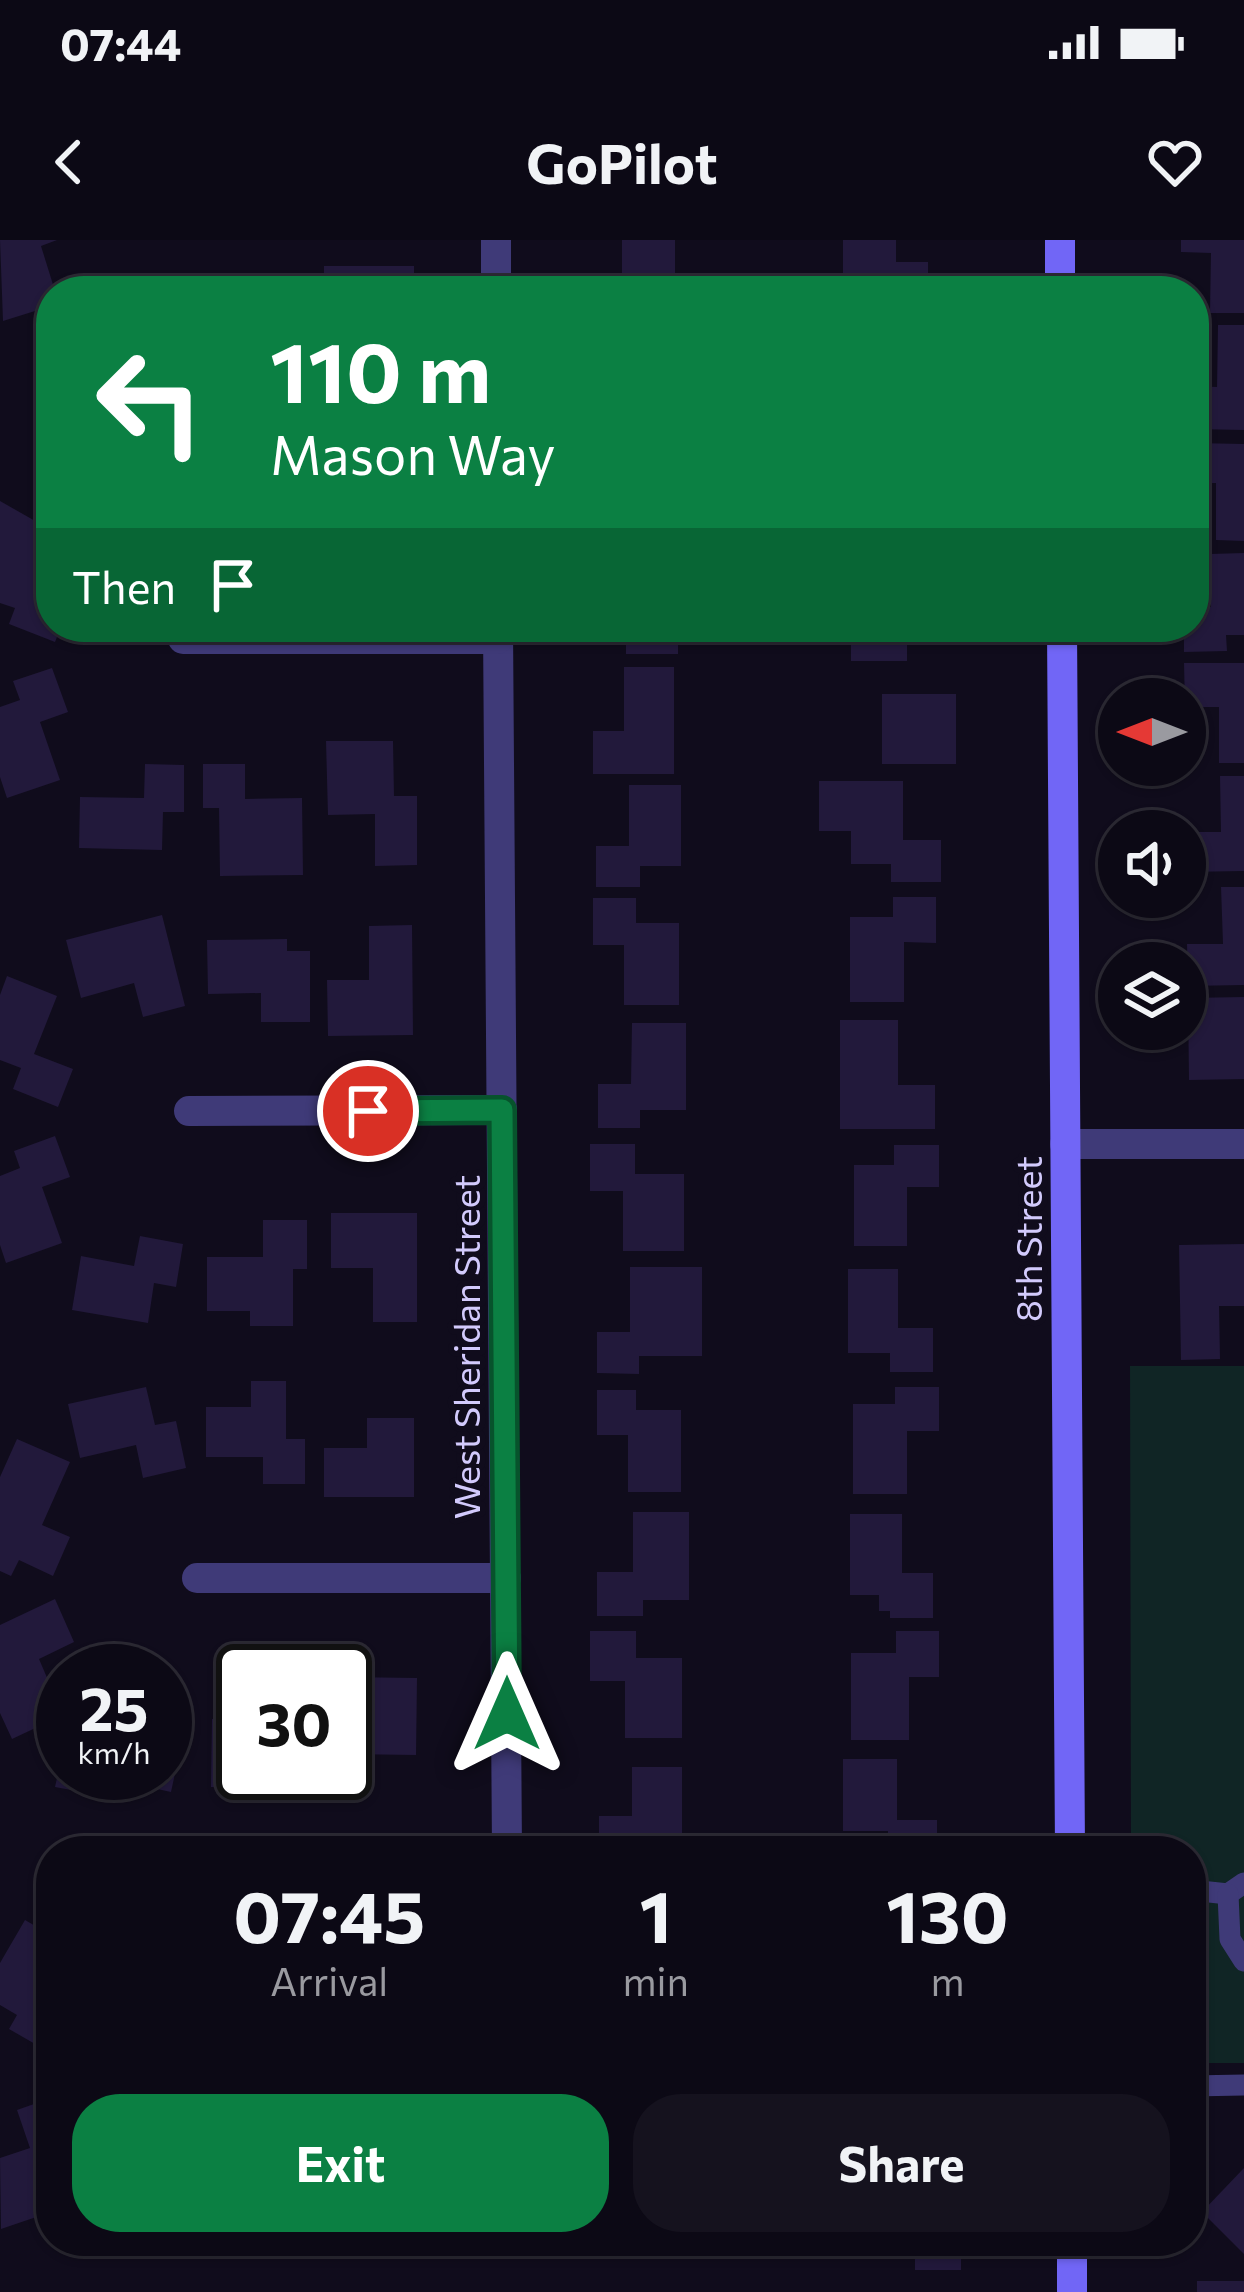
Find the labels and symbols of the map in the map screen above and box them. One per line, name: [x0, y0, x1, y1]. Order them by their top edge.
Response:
north arrow: [1098, 678, 1206, 786]
pin: [317, 1060, 419, 1162]
street label: 8th Street: [1005, 1156, 1049, 1322]
street label: West Sheridan Street: [443, 1175, 487, 1519]
speed limit sign: 30: [216, 1644, 372, 1800]
position arrow: [444, 1651, 570, 1777]

